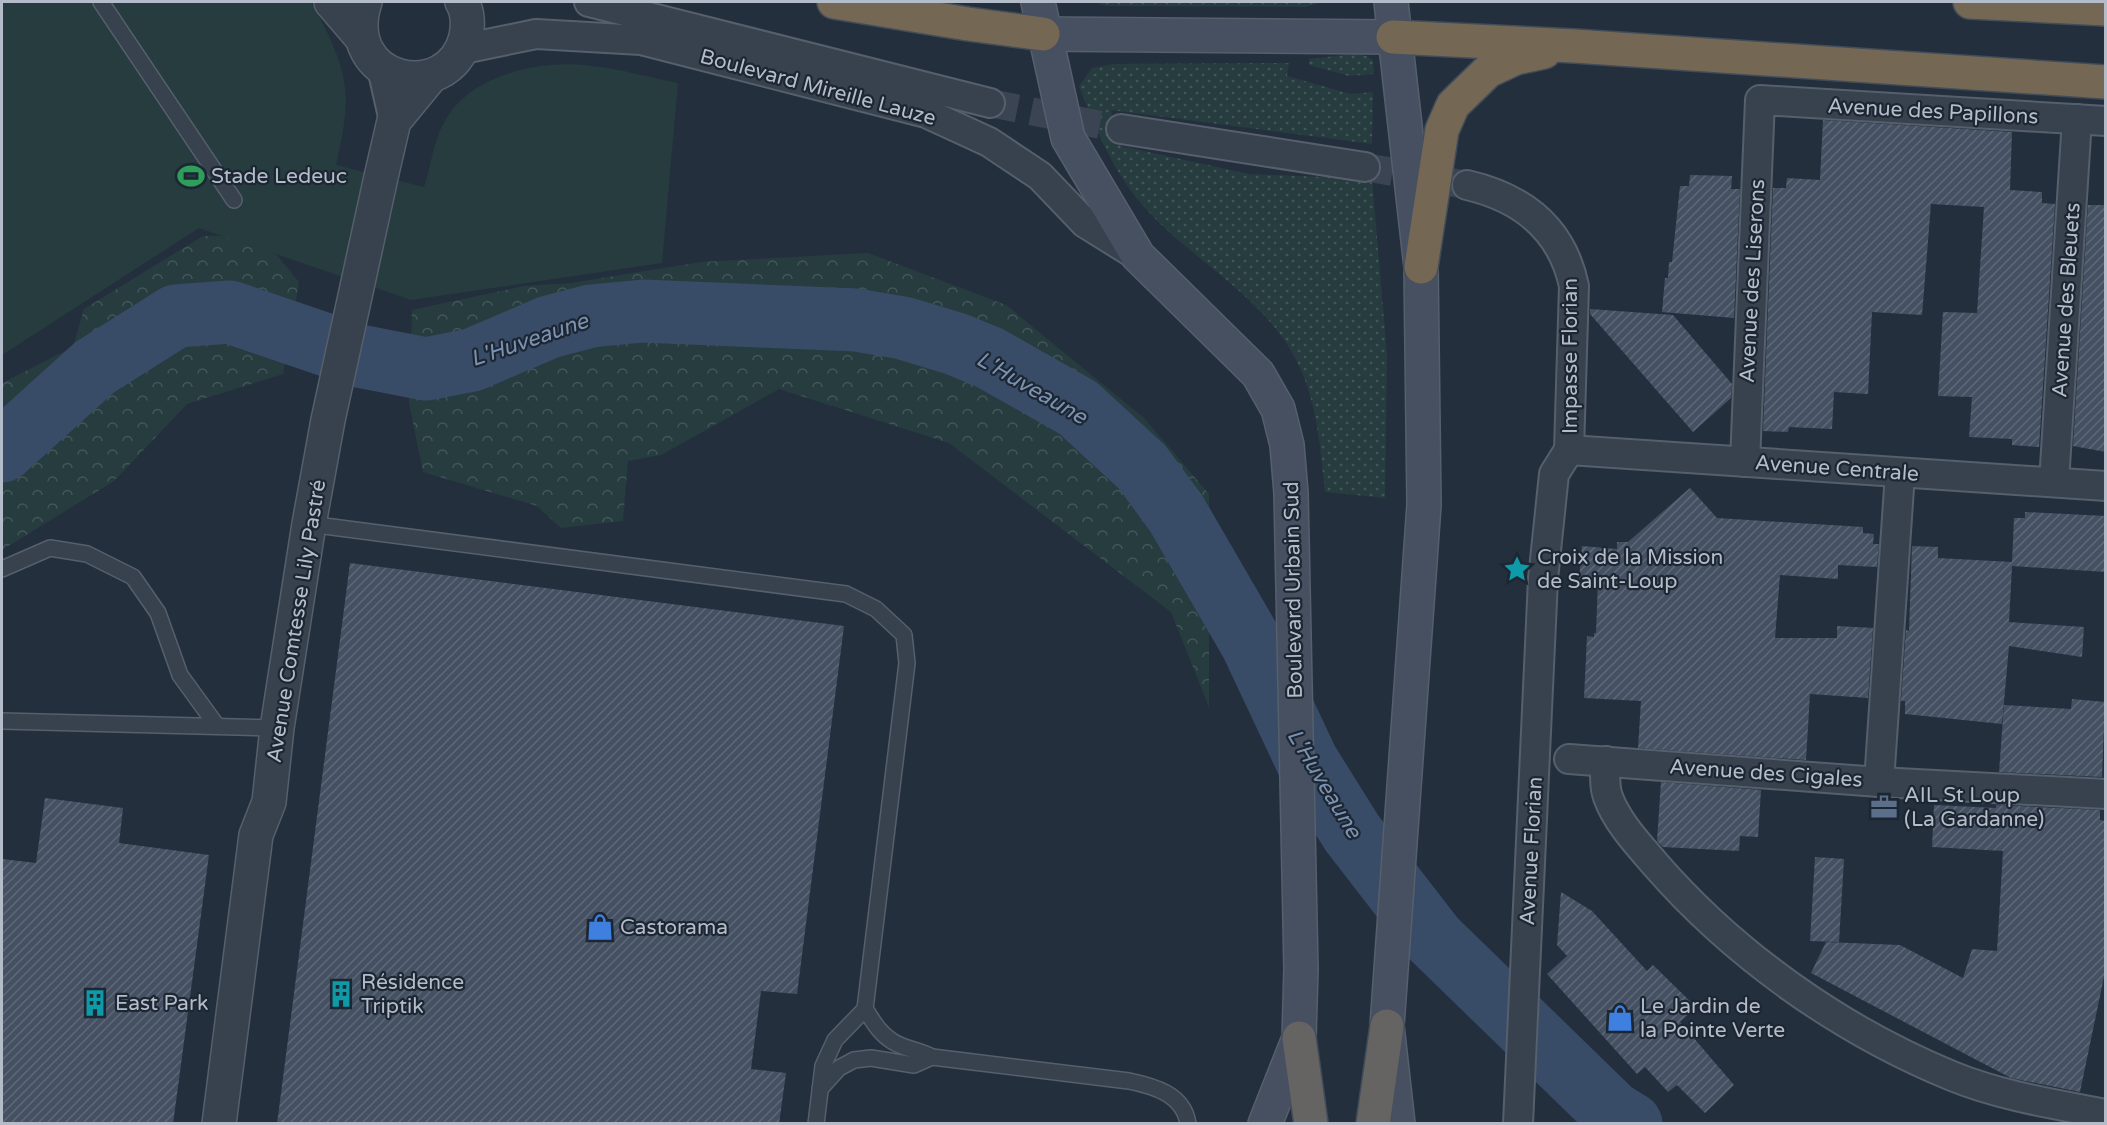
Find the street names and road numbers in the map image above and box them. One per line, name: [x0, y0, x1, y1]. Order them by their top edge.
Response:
street label: Boulevard Mireille Lauze: [697, 44, 939, 131]
street label: Avenue des Papillons: [1827, 93, 2039, 130]
street label: Avenue des Liserons: [1735, 179, 1770, 384]
street label: Avenue des Bleuets: [2047, 202, 2086, 398]
street label: Impasse Florian: [1558, 278, 1583, 434]
street label: Avenue Centrale: [1754, 450, 1920, 487]
street label: Avenue Comtesse Lily Pastré: [262, 478, 331, 764]
street label: Boulevard Urbain Sud: [1279, 481, 1308, 699]
street label: Avenue des Cigales: [1669, 754, 1863, 793]
street label: Avenue Florian: [1515, 776, 1548, 926]

